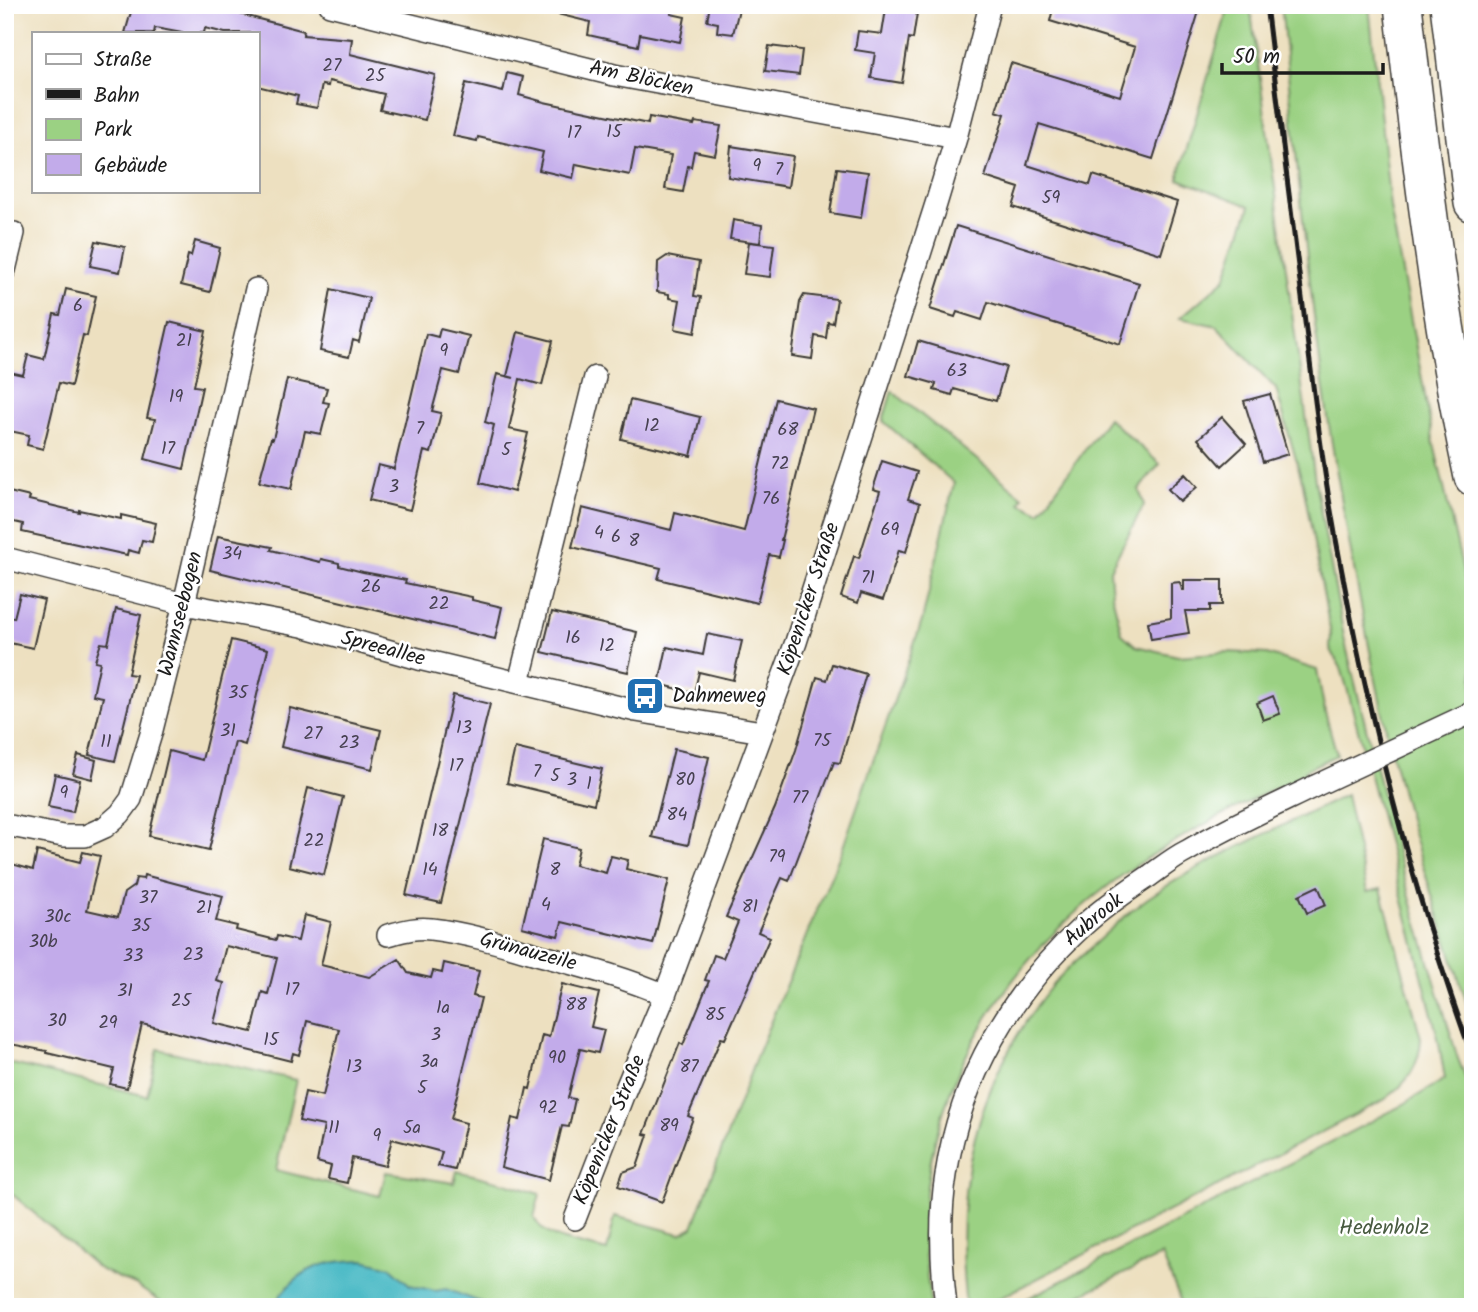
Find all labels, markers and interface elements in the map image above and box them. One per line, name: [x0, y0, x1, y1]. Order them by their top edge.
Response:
legend: [32, 32, 259, 192]
scale bar: [1222, 32, 1384, 76]
text: 50 m: [1233, 41, 1280, 74]
text: Straße: [94, 44, 152, 77]
house number: 27: [323, 52, 342, 81]
street label: Am Blöcken: [586, 52, 696, 106]
house number: 25: [365, 62, 386, 91]
text: Bahn: [94, 80, 140, 113]
text: Park: [94, 114, 132, 147]
house number: 15: [606, 118, 623, 147]
house number: 17: [567, 119, 582, 148]
text: Gebäude: [94, 150, 168, 183]
house number: 9: [753, 152, 762, 181]
house number: 7: [775, 156, 784, 185]
house number: 59: [1042, 184, 1060, 213]
house number: 6: [73, 292, 83, 321]
house number: 21: [176, 327, 192, 356]
house number: 9: [440, 337, 449, 366]
house number: 63: [947, 357, 967, 386]
house number: 19: [169, 383, 183, 412]
house number: 12: [644, 412, 660, 441]
house number: 7: [416, 415, 425, 444]
house number: 68: [778, 416, 799, 445]
house number: 17: [161, 435, 176, 464]
house number: 5: [501, 436, 512, 465]
house number: 72: [771, 450, 789, 479]
house number: 3: [389, 473, 399, 502]
house number: 76: [762, 485, 780, 514]
house number: 69: [881, 516, 900, 545]
street label: Köpenicker Straße: [769, 518, 849, 680]
house number: 4: [594, 519, 604, 548]
house number: 6: [611, 523, 621, 552]
house number: 8: [629, 527, 640, 556]
house number: 34: [222, 540, 242, 569]
street label: Wannseebogen: [150, 548, 212, 680]
house number: 71: [861, 564, 875, 593]
house number: 26: [361, 573, 381, 602]
house number: 22: [429, 590, 449, 619]
street label: Spreeallee: [337, 622, 429, 676]
house number: 16: [565, 624, 581, 653]
house number: 12: [599, 632, 615, 661]
bus stop icon: Dahmeweg: [624, 675, 666, 717]
house number: 35: [228, 679, 249, 708]
place label: Dahmeweg: [672, 680, 766, 713]
house number: 13: [456, 714, 472, 743]
house number: 31: [220, 717, 236, 746]
house number: 27: [304, 720, 323, 749]
house number: 75: [813, 727, 832, 756]
house number: 11: [100, 728, 112, 757]
house number: 23: [339, 729, 359, 758]
house number: 17: [449, 752, 464, 781]
house number: 7: [533, 758, 542, 787]
house number: 5: [550, 762, 561, 791]
house number: 3: [567, 766, 577, 795]
house number: 80: [675, 766, 695, 795]
house number: 1: [586, 770, 592, 799]
house number: 9: [60, 779, 69, 808]
house number: 77: [792, 784, 809, 813]
house number: 84: [667, 801, 687, 830]
house number: 18: [432, 817, 448, 846]
house number: 22: [304, 827, 324, 856]
house number: 79: [768, 843, 786, 872]
house number: 14: [422, 856, 438, 885]
house number: 8: [550, 856, 561, 885]
house number: 37: [139, 884, 158, 913]
street label: Aubrook: [1057, 885, 1131, 955]
house number: 4: [541, 891, 551, 920]
house number: 81: [742, 893, 758, 922]
house number: 21: [196, 894, 212, 923]
house number: 30c: [44, 903, 72, 932]
house number: 35: [131, 912, 152, 941]
street label: Grünauzeile: [476, 923, 581, 981]
house number: 30b: [29, 928, 58, 957]
house number: 23: [183, 941, 203, 970]
house number: 33: [123, 942, 143, 971]
house number: 17: [285, 976, 300, 1005]
house number: 31: [117, 977, 133, 1006]
house number: 25: [171, 987, 192, 1016]
house number: 88: [565, 991, 587, 1020]
house number: 1a: [436, 994, 450, 1023]
house number: 85: [705, 1001, 727, 1030]
house number: 30: [47, 1007, 67, 1036]
house number: 29: [98, 1009, 118, 1038]
house number: 3: [431, 1021, 441, 1050]
house number: 15: [263, 1026, 280, 1055]
house number: 90: [548, 1044, 566, 1073]
house number: 3a: [420, 1048, 438, 1077]
street label: Köpenicker Straße: [565, 1049, 655, 1210]
house number: 13: [346, 1053, 362, 1082]
house number: 87: [679, 1053, 699, 1082]
house number: 5: [417, 1074, 428, 1103]
house number: 92: [538, 1094, 558, 1123]
house number: 89: [659, 1112, 679, 1141]
house number: 11: [328, 1114, 340, 1143]
house number: 5a: [403, 1114, 421, 1143]
house number: 9: [373, 1122, 382, 1151]
park label: Hedenholz: [1339, 1212, 1429, 1245]

